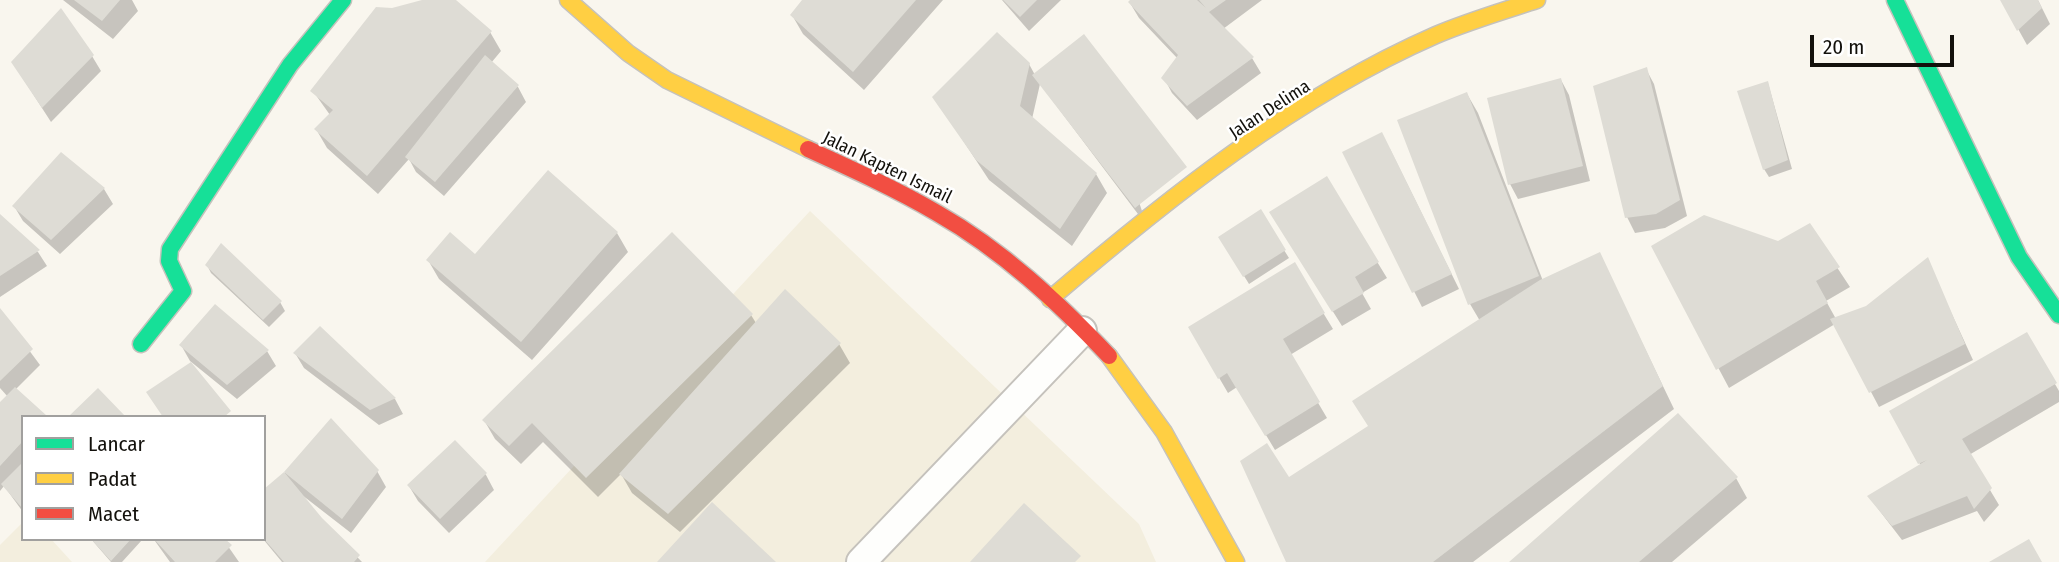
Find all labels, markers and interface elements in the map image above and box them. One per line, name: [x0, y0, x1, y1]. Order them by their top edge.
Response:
scale bar: [1814, 21, 1958, 65]
text: 20 m: [1823, 34, 1864, 60]
street label: Jalan Delima: [1226, 76, 1314, 144]
street label: Jalan Kapten Ismail: [819, 127, 955, 209]
legend: [21, 415, 266, 541]
text: Lancar: [88, 431, 145, 457]
text: Padat: [88, 466, 137, 492]
text: Macet: [88, 501, 139, 527]

